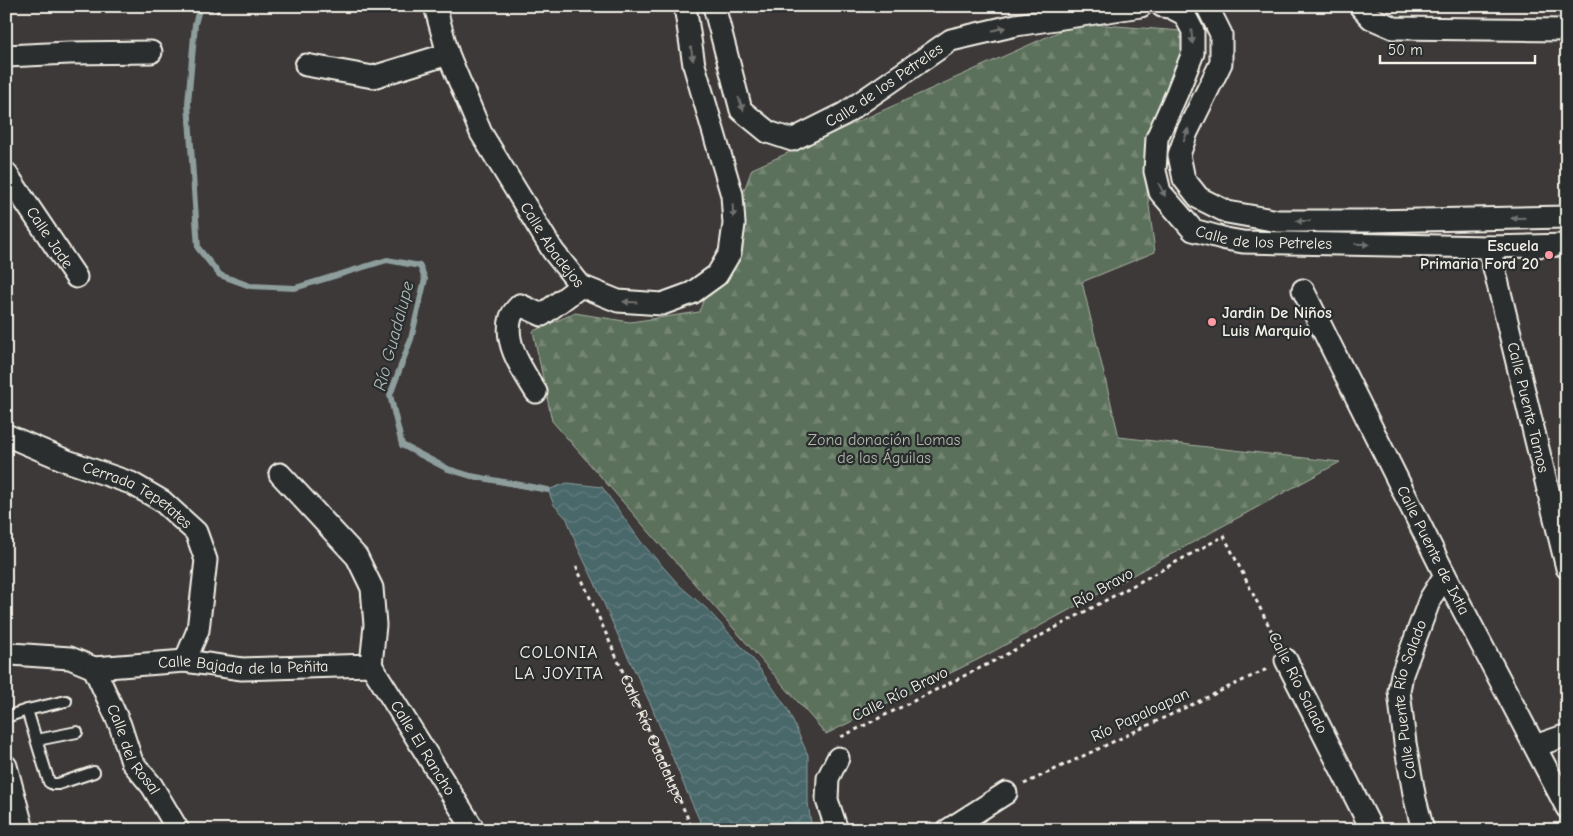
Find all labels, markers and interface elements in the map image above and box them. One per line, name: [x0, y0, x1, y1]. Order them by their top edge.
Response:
one-way arrow: [991, 25, 1006, 33]
one-way arrow: [1188, 29, 1196, 45]
scale bar: [1380, 32, 1536, 64]
street label: Calle de los Petreles: [823, 39, 946, 131]
text: 50 m: [1388, 41, 1423, 59]
one-way arrow: [689, 47, 697, 63]
one-way arrow: [737, 97, 745, 112]
one-way arrow: [1182, 127, 1190, 142]
one-way arrow: [1158, 183, 1166, 197]
street label: Calle Abadejos: [516, 199, 588, 292]
street label: Calle Jade: [22, 203, 77, 272]
one-way arrow: [729, 204, 737, 220]
one-way arrow: [1510, 214, 1526, 222]
one-way arrow: [1295, 217, 1311, 225]
street label: Calle de los Petreles: [1194, 222, 1333, 253]
place label: Escuela Primaria Ford 20: [1420, 237, 1539, 273]
one-way arrow: [1355, 241, 1371, 249]
marker: Escuela Primaria Ford 20: [1543, 249, 1555, 261]
water label: Río Guadalupe: [369, 279, 419, 393]
one-way arrow: [621, 297, 637, 305]
place label: Jardin De Niños Luis Marquio: [1222, 304, 1332, 340]
marker: Jardin De Niños Luis Marquio: [1206, 316, 1218, 328]
street label: Calle Puente Tamos: [1503, 340, 1553, 475]
park label: Zona donación Lomas de las Águilas: [808, 431, 961, 467]
street label: Cerrada Tepetates: [80, 458, 196, 533]
street label: Calle Puente de Ixtla: [1393, 483, 1473, 618]
street label: Río Bravo: [1070, 564, 1136, 612]
street label: Calle Puente Río Salado: [1390, 617, 1430, 780]
street label: Calle Río Salado: [1265, 629, 1331, 737]
district label: COLONIA LA JOYITA: [514, 642, 604, 684]
street label: Calle Bajada de la Peñita: [157, 652, 329, 678]
street label: Calle Río Bravo: [849, 663, 951, 725]
street label: Calle Río Guadalupe: [616, 672, 689, 806]
street label: Río Papaloapan: [1088, 684, 1192, 746]
street label: Calle El Rancho: [387, 697, 459, 799]
street label: Calle del Rosal: [103, 702, 164, 798]

